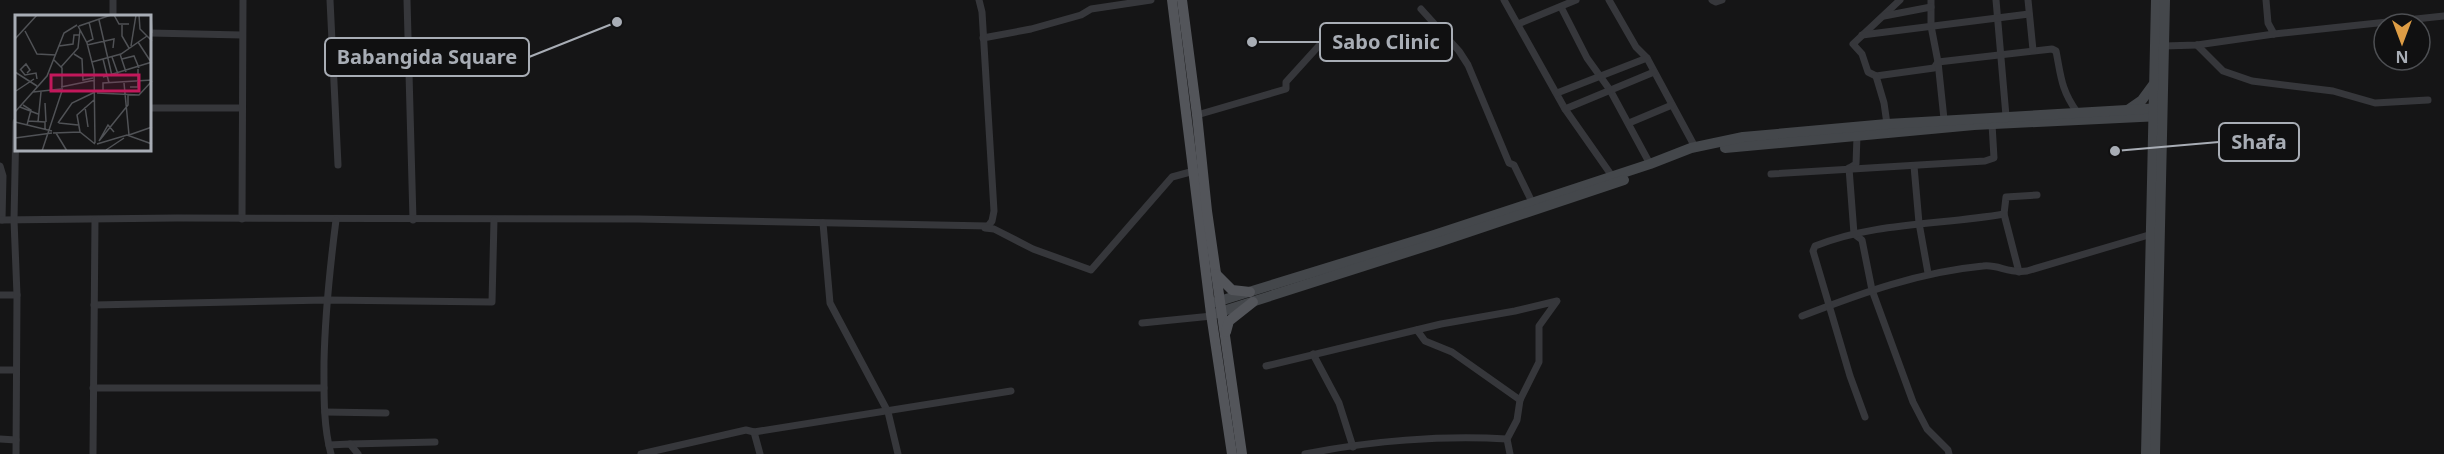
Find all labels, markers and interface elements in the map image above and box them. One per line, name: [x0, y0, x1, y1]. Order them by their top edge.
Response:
north arrow: [2372, 12, 2432, 72]
inset map: [15, 15, 152, 152]
callout: Sabo Clinic: [1320, 23, 1452, 61]
text: Sabo Clinic: [1332, 28, 1440, 55]
callout: Babangida Square: [325, 38, 529, 76]
text: Babangida Square: [337, 43, 517, 70]
text: N: [2395, 46, 2409, 68]
callout: Shafa: [2219, 123, 2299, 161]
text: Shafa: [2231, 128, 2287, 155]

